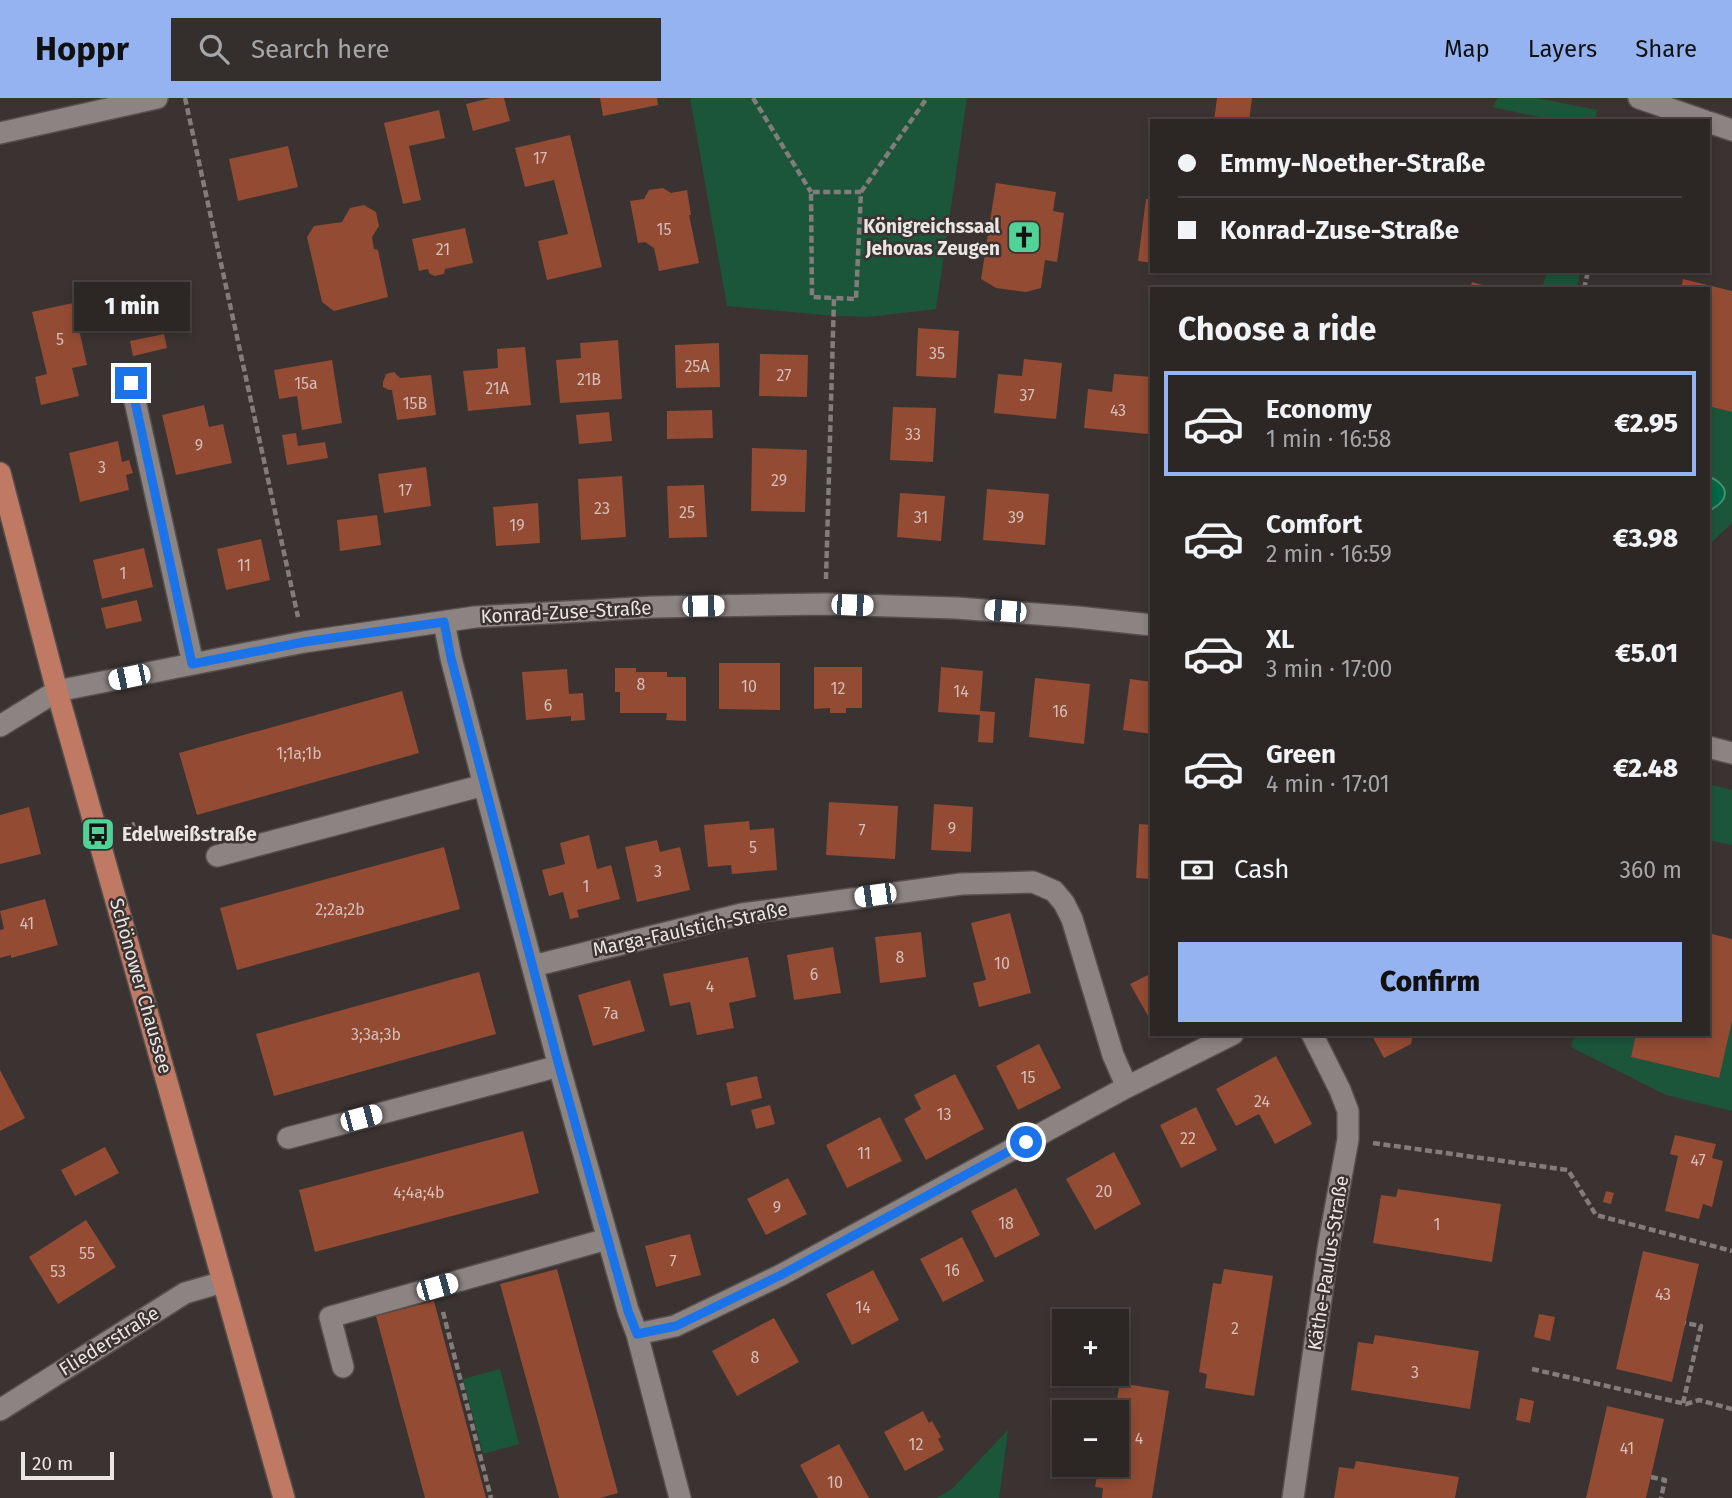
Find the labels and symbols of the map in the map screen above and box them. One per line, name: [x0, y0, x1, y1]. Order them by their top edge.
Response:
house number: 17: [533, 149, 547, 168]
place label: Königreichssaal Jehovas Zeugen: [863, 215, 1000, 260]
church icon: Königreichssaal Jehovas Zeugen: [1005, 218, 1043, 256]
house number: 15: [657, 220, 671, 239]
house number: 21: [436, 240, 450, 259]
callout: 1 min: [73, 282, 189, 330]
house number: 5: [56, 330, 64, 349]
house number: 35: [929, 344, 945, 363]
house number: 25A: [684, 357, 710, 376]
house number: 27: [777, 366, 791, 385]
route end: [115, 367, 147, 399]
house number: 21B: [577, 370, 601, 389]
house number: 15a: [294, 374, 318, 393]
house number: 21A: [485, 379, 510, 398]
house number: 37: [1019, 386, 1035, 405]
house number: 15B: [403, 394, 428, 413]
house number: 43: [1110, 401, 1126, 420]
house number: 33: [905, 425, 921, 444]
house number: 9: [195, 436, 203, 455]
house number: 3: [98, 458, 106, 477]
house number: 29: [771, 471, 787, 490]
house number: 17: [398, 481, 412, 500]
house number: 23: [594, 499, 610, 518]
house number: 25: [679, 503, 695, 522]
house number: 31: [914, 508, 928, 527]
house number: 39: [1008, 508, 1024, 527]
house number: 19: [509, 516, 525, 535]
house number: 11: [237, 556, 251, 575]
house number: 1: [120, 564, 126, 583]
car: [831, 594, 874, 616]
car: [682, 595, 725, 617]
street label: Konrad-Zuse-Straße: [480, 596, 652, 628]
car: [984, 599, 1027, 623]
car: [107, 662, 152, 692]
house number: 8: [637, 675, 646, 694]
house number: 10: [741, 677, 757, 696]
house number: 12: [831, 679, 845, 698]
house number: 14: [953, 682, 969, 701]
house number: 6: [544, 696, 552, 715]
house number: 16: [1052, 702, 1068, 721]
house number: 1;1a;1b: [276, 744, 322, 763]
bus stop icon: Edelweißstraße: [79, 815, 117, 853]
house number: 9: [948, 819, 956, 838]
house number: 7: [858, 821, 866, 840]
place label: Edelweißstraße: [122, 823, 257, 846]
house number: 5: [749, 838, 757, 857]
house number: 3: [654, 862, 662, 881]
house number: 1: [583, 877, 589, 896]
car: [853, 882, 898, 908]
street label: Schönower Chaussee: [105, 896, 177, 1076]
street label: Marga-Faulstich-Straße: [590, 897, 790, 961]
house number: 2;2a;2b: [315, 900, 365, 919]
house number: 41: [20, 914, 34, 933]
house number: 8: [896, 948, 905, 967]
house number: 10: [994, 954, 1010, 973]
house number: 6: [810, 965, 818, 984]
house number: 4: [706, 977, 715, 996]
house number: 7a: [603, 1004, 619, 1023]
house number: 3;3a;3b: [351, 1025, 401, 1044]
house number: 15: [1021, 1068, 1035, 1087]
house number: 24: [1254, 1092, 1270, 1111]
car: [338, 1102, 385, 1134]
house number: 13: [937, 1105, 951, 1124]
route start: [1010, 1126, 1042, 1158]
house number: 22: [1180, 1129, 1196, 1148]
house number: 11: [857, 1144, 871, 1163]
house number: 47: [1690, 1151, 1706, 1170]
street label: Käthe-Paulus-Straße: [1303, 1174, 1353, 1352]
house number: 20: [1096, 1182, 1112, 1201]
house number: 4;4a;4b: [393, 1183, 445, 1202]
house number: 9: [773, 1198, 781, 1217]
house number: 18: [998, 1214, 1014, 1233]
house number: 1: [1434, 1215, 1440, 1234]
house number: 55: [79, 1244, 95, 1263]
house number: 7: [669, 1252, 677, 1271]
house number: 16: [944, 1261, 960, 1280]
house number: 53: [50, 1262, 66, 1281]
car: [414, 1271, 461, 1303]
house number: 43: [1655, 1285, 1671, 1304]
house number: 14: [855, 1298, 871, 1317]
street label: Fliederstraße: [55, 1301, 163, 1381]
house number: 2: [1231, 1319, 1239, 1338]
house number: 8: [751, 1348, 760, 1367]
house number: 3: [1411, 1363, 1419, 1382]
house number: 4: [1135, 1429, 1144, 1448]
house number: 12: [909, 1435, 923, 1454]
house number: 41: [1620, 1439, 1634, 1458]
scale bar: [21, 1449, 114, 1481]
house number: 10: [827, 1473, 843, 1492]

